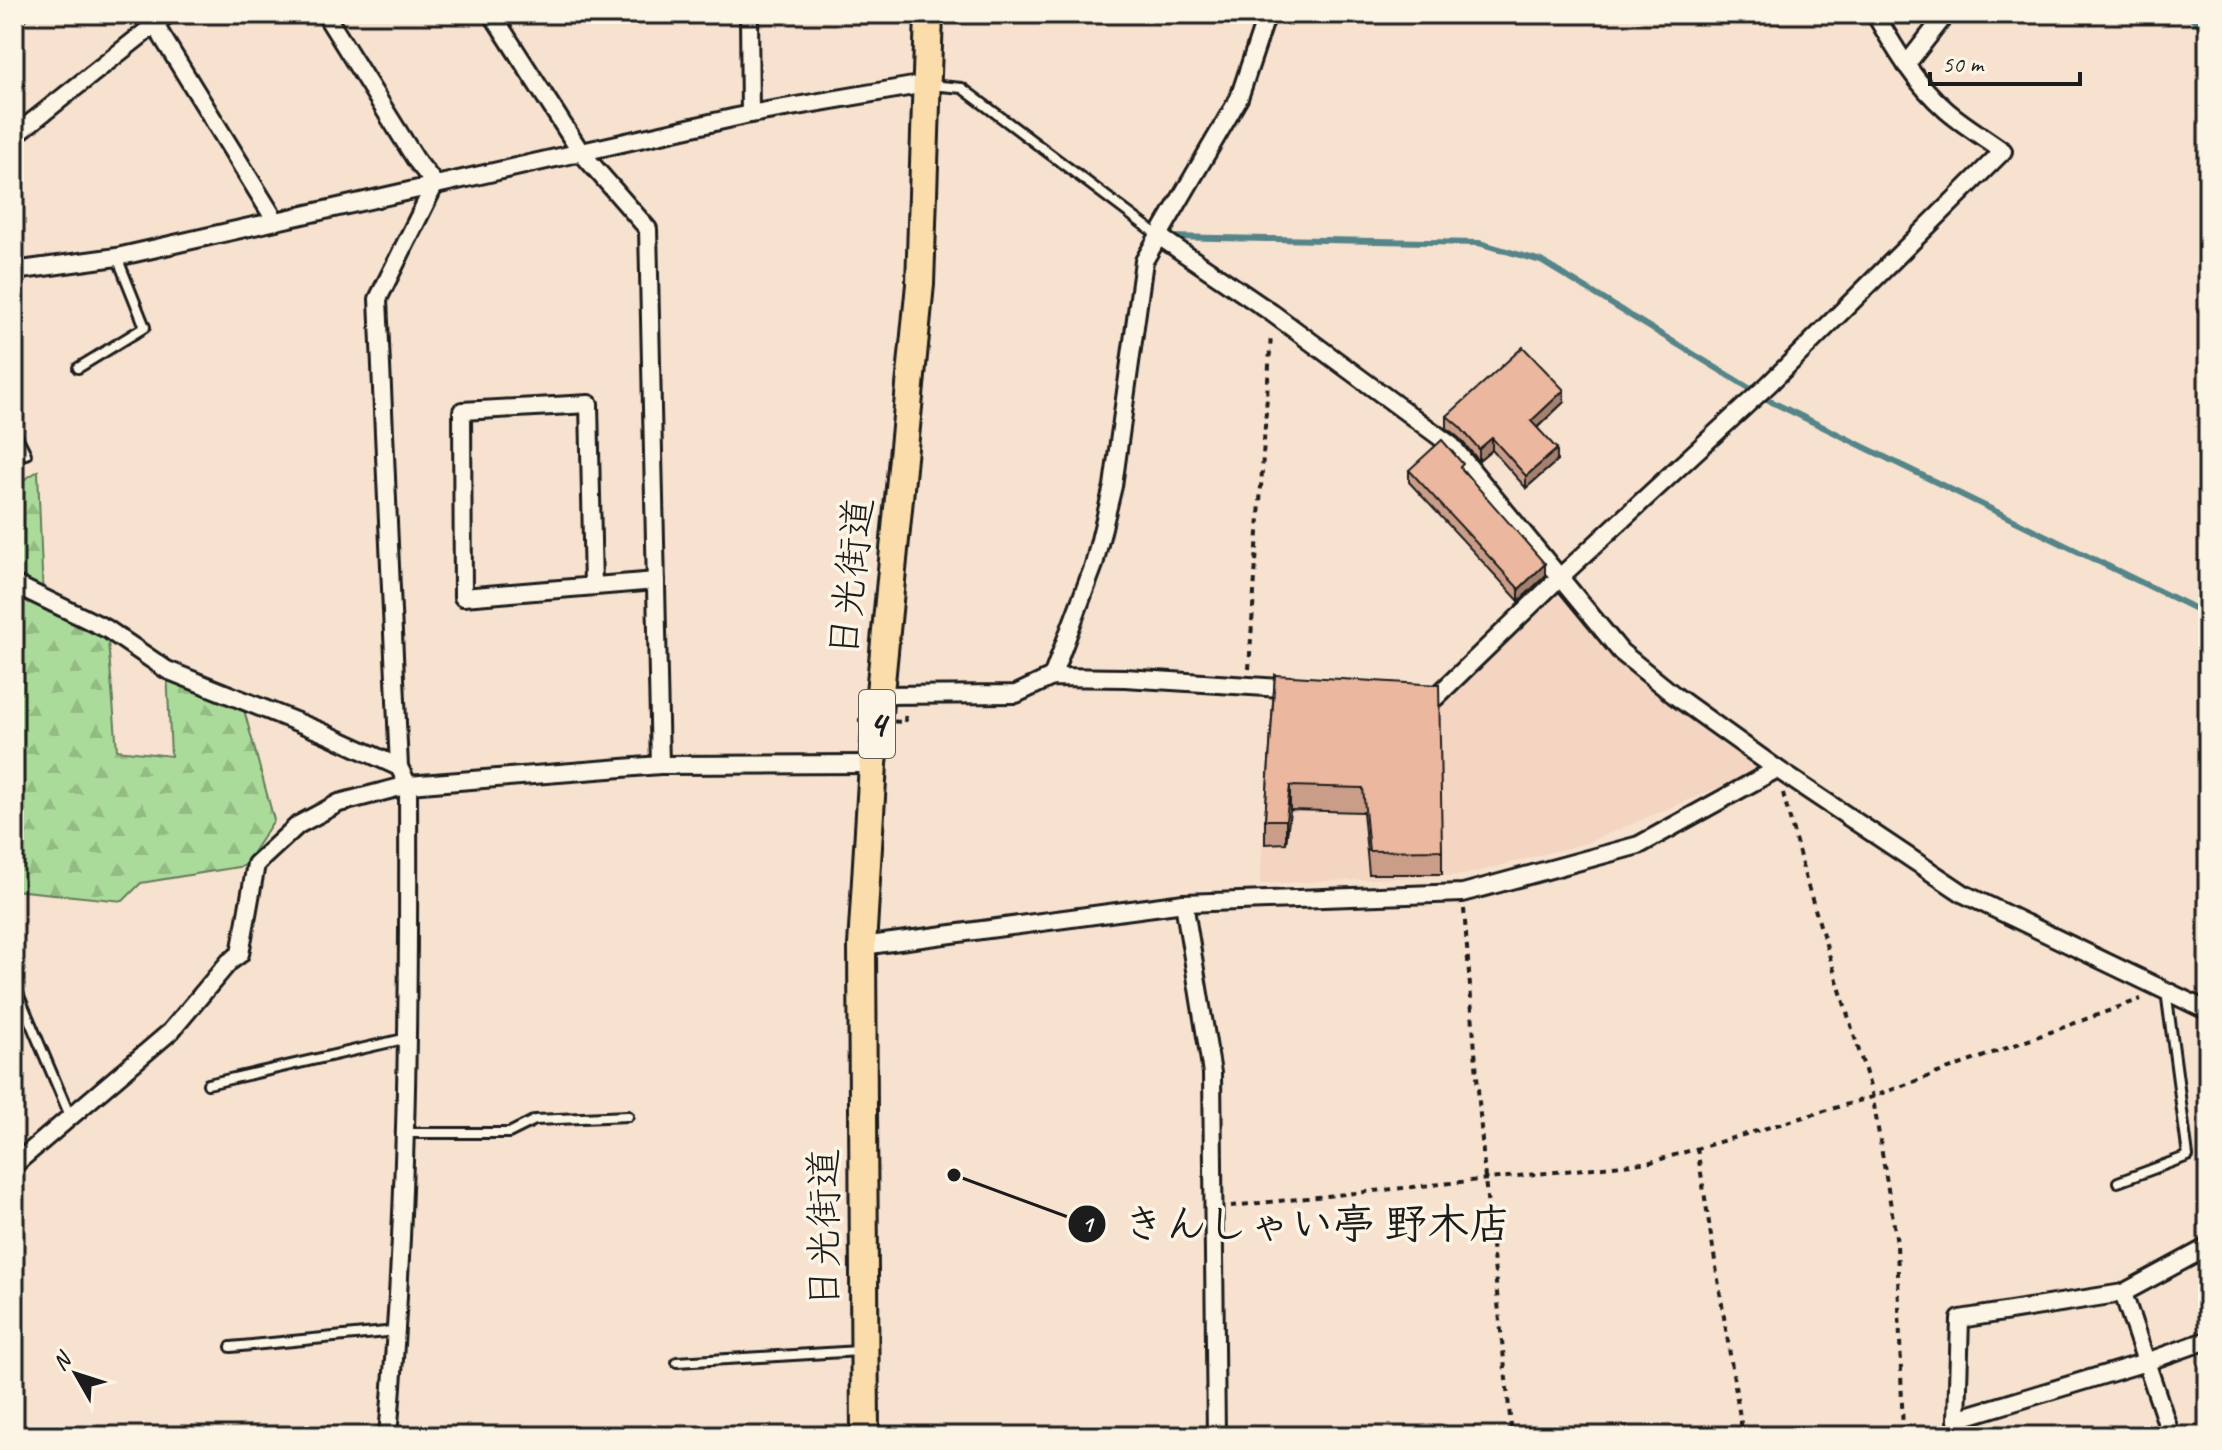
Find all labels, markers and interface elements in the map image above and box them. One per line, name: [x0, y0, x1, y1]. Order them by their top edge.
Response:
scale bar: [1930, 36, 2080, 86]
text: 50 m: [1942, 49, 1985, 79]
street label: 日光街道: [818, 495, 884, 659]
road number: 4: [859, 690, 895, 758]
street label: 日光街道: [799, 1148, 849, 1308]
callout: きんしゃい亭 野木店: [1067, 1191, 1527, 1257]
text: きんしゃい亭 野木店: [1123, 1198, 1511, 1251]
text: 1: [1082, 1209, 1096, 1239]
north arrow: [36, 1334, 116, 1414]
text: N: [46, 1345, 79, 1376]

